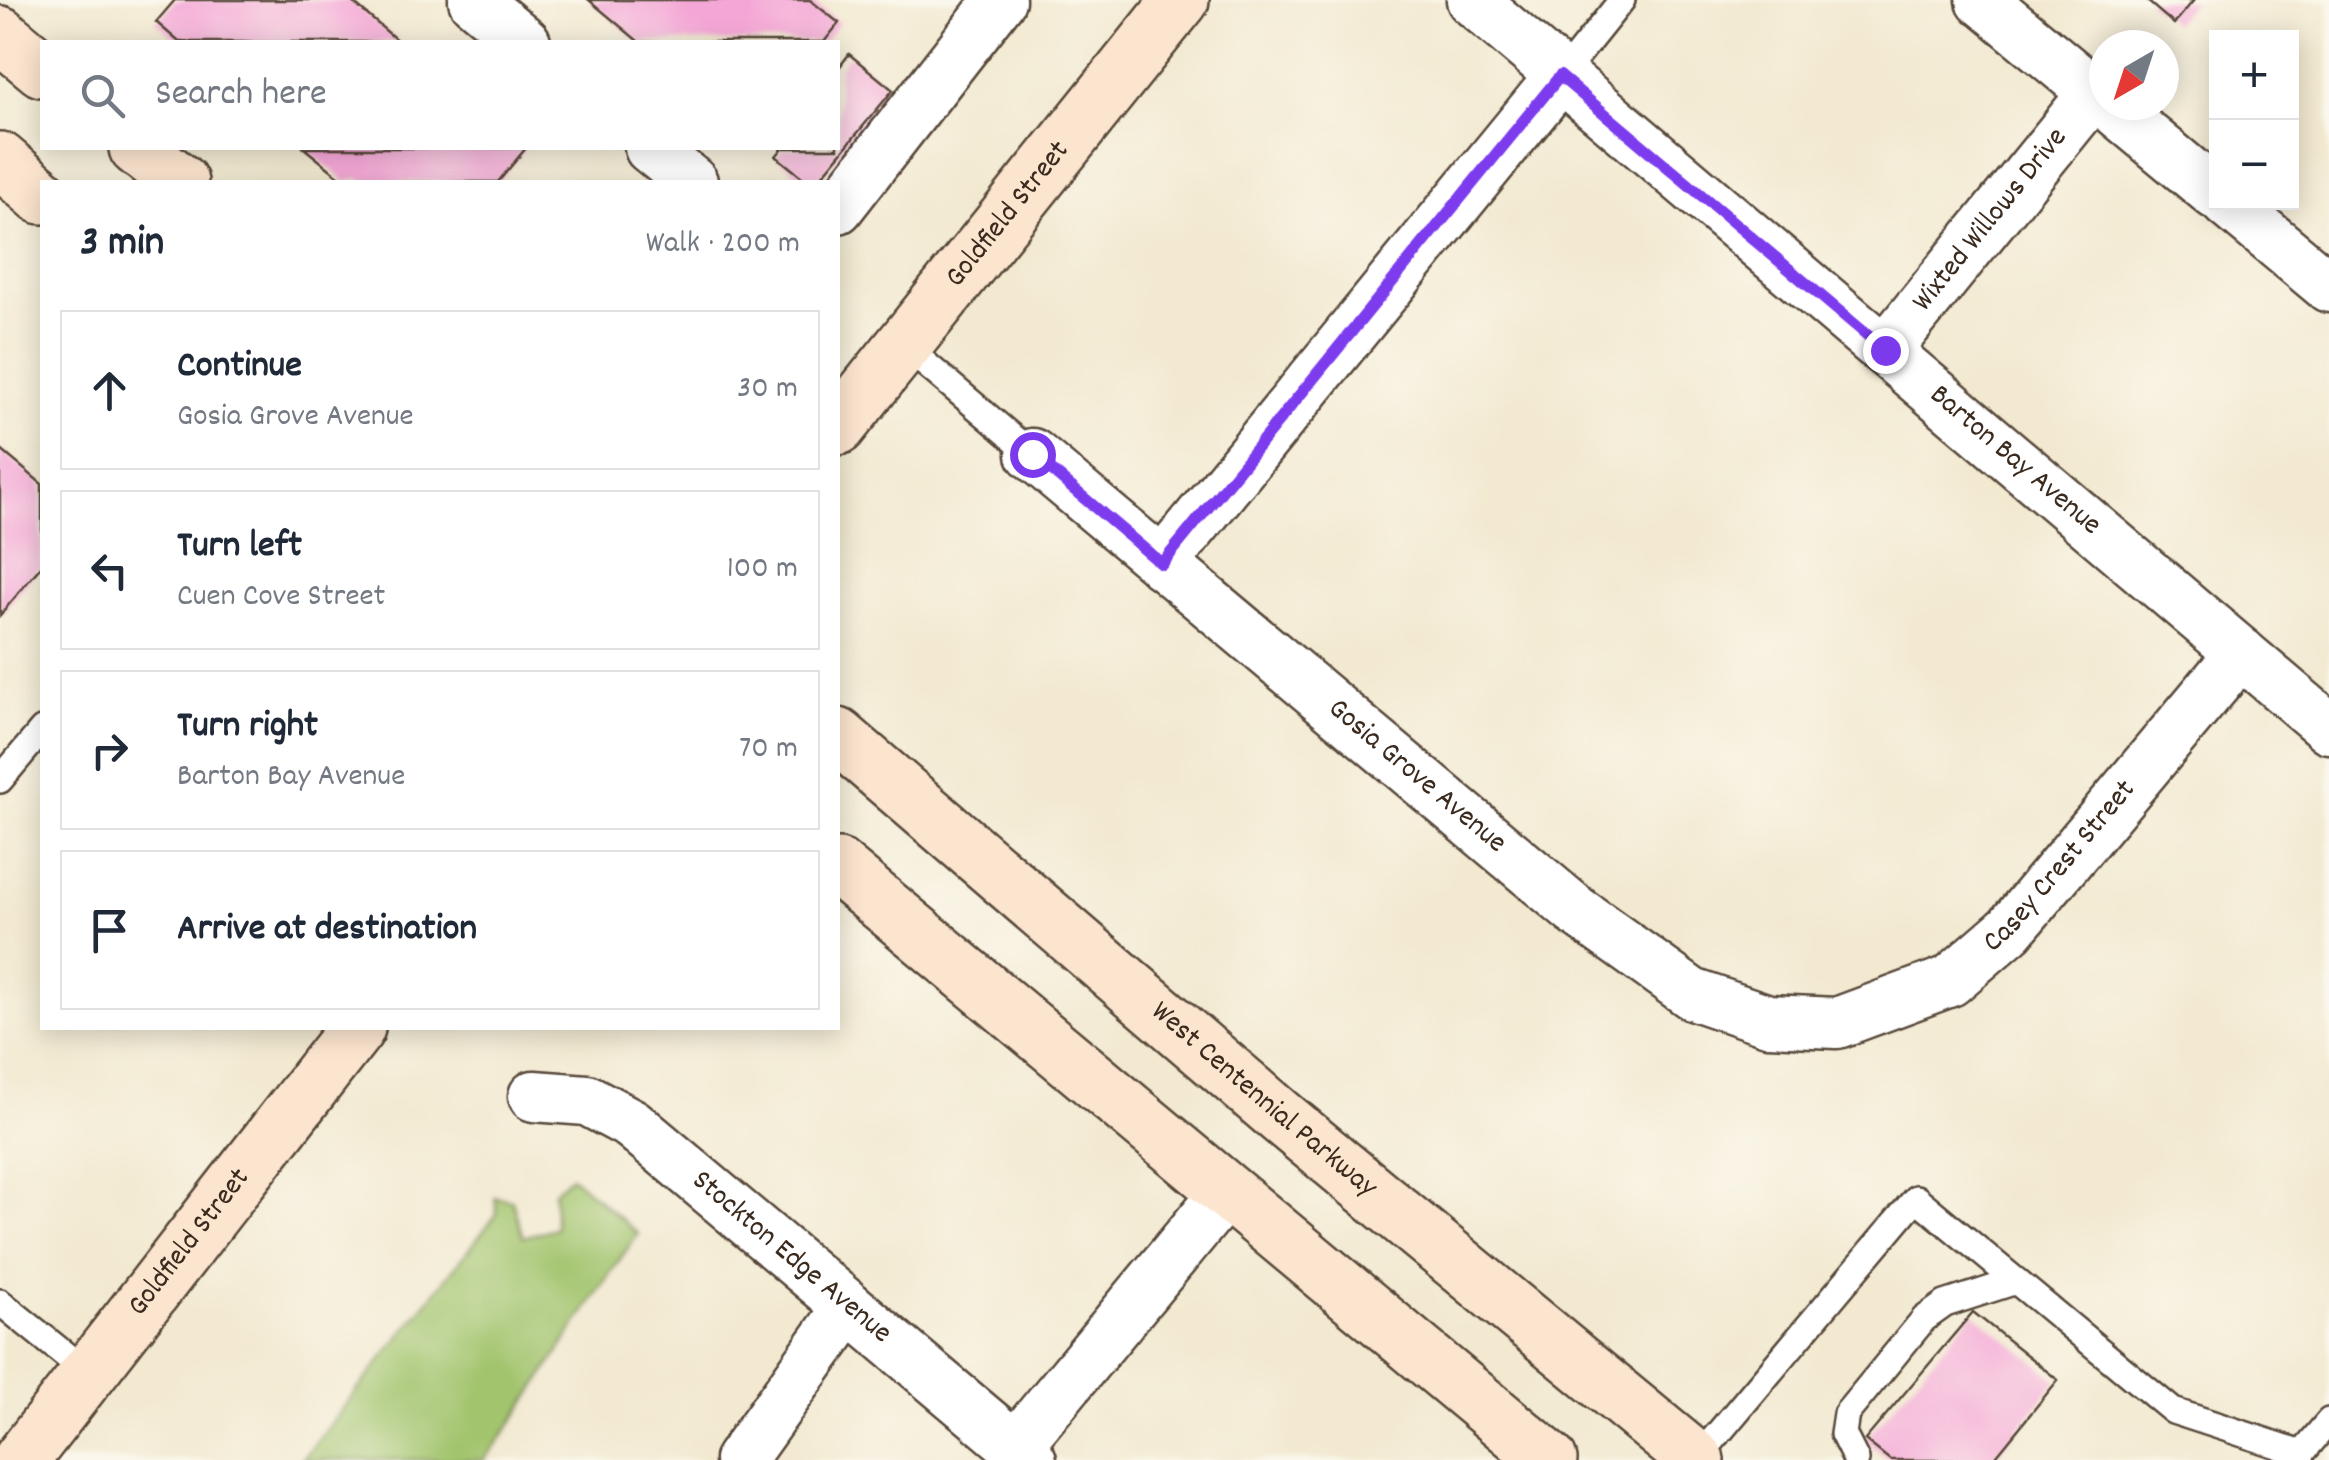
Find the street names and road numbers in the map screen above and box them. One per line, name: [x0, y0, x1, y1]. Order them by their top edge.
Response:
street label: Wixted Willows Drive: [1903, 119, 2079, 322]
street label: Goldfield Street: [936, 132, 1081, 298]
street label: Barton Bay Avenue: [1919, 375, 2110, 547]
street label: Gosia Grove Avenue: [1318, 689, 1515, 865]
street label: Casey Crest Street: [1974, 771, 2147, 964]
street label: West Centennial Parkway: [1140, 992, 1386, 1210]
street label: Goldfield Street: [118, 1160, 261, 1326]
street label: Stockton Edge Avenue: [681, 1161, 901, 1355]

